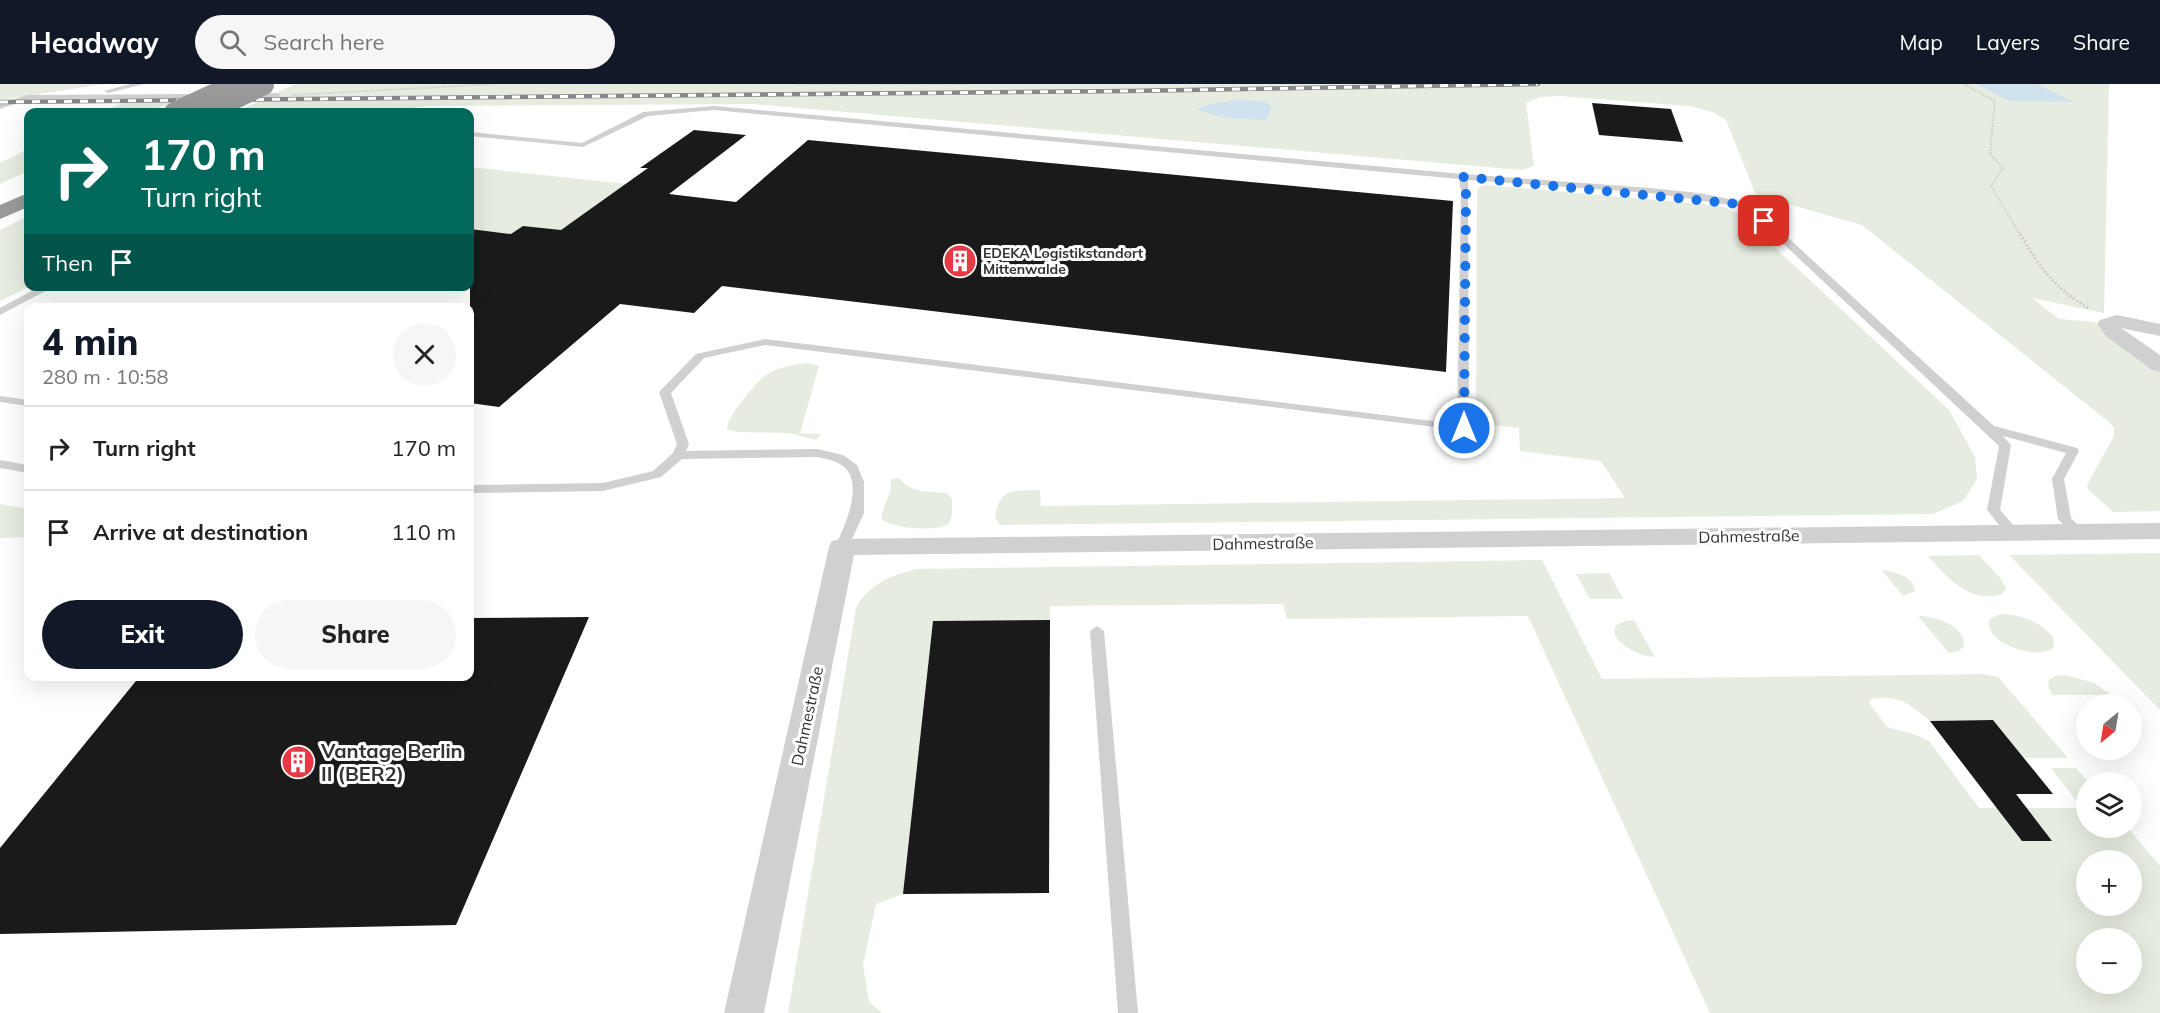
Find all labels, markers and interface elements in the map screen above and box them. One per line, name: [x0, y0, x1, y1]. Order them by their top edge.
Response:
search box: [195, 15, 615, 69]
text: Headway: [30, 25, 159, 60]
icon: search: [216, 26, 249, 59]
text: Search here: [264, 28, 385, 56]
text: Map: [1900, 29, 1943, 55]
text: Layers: [1976, 29, 2040, 55]
text: Share: [2073, 29, 2130, 55]
text: 170 m: [141, 128, 266, 181]
icon: right: [42, 132, 120, 210]
text: Turn right: [141, 180, 261, 214]
pin: [1738, 195, 1789, 246]
icon: arrive: [1747, 204, 1780, 237]
building icon: EDEKA Logistikstandort Mittenwalde: [942, 243, 978, 279]
place label: EDEKA Logistikstandort Mittenwalde: [983, 244, 1144, 278]
icon: arrive: [105, 246, 138, 279]
text: Then: [42, 249, 93, 277]
text: 4 min: [42, 319, 138, 364]
button: close: [393, 323, 456, 386]
text: 280 m · 10:58: [42, 364, 168, 389]
position arrow: [1432, 396, 1496, 460]
icon: right: [42, 432, 75, 465]
text: Turn right: [93, 434, 196, 462]
text: 170 m: [391, 434, 456, 462]
icon: arrive: [42, 516, 75, 549]
text: Arrive at destination: [93, 518, 308, 546]
text: 110 m: [391, 518, 456, 546]
street label: Dahmestraße: [1698, 525, 1800, 547]
street label: Dahmestraße: [1212, 532, 1314, 554]
button: Exit: [42, 600, 243, 669]
button: Share: [255, 600, 456, 669]
street label: Dahmestraße: [787, 664, 827, 768]
north arrow: [2076, 694, 2142, 760]
map controls: [2076, 694, 2142, 994]
place label: Vantage Berlin II (BER2): [320, 738, 463, 786]
building icon: Vantage Berlin II (BER2): [280, 744, 316, 780]
button: layers: [2076, 772, 2142, 838]
button: +: [2076, 850, 2142, 916]
button: −: [2076, 928, 2142, 994]

